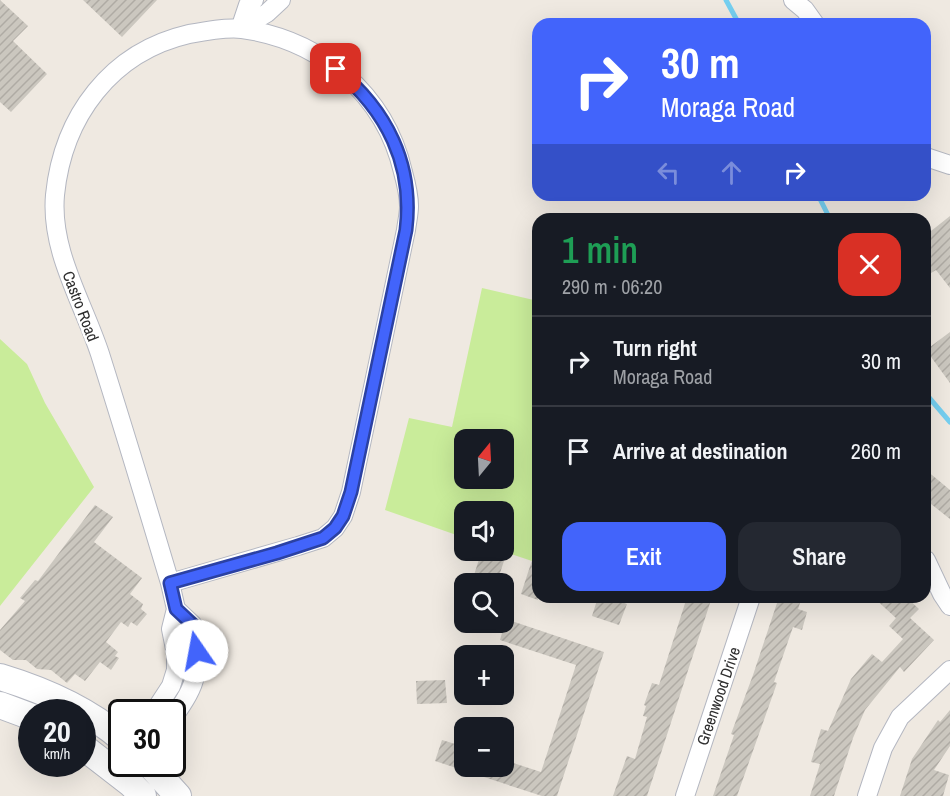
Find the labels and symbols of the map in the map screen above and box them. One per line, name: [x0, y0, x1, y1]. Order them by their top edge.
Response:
pin: [310, 43, 361, 94]
street label: Castro Road: [58, 268, 104, 344]
north arrow: [454, 429, 514, 489]
position arrow: [165, 619, 229, 683]
street label: Greenwood Drive: [691, 644, 745, 748]
speed limit sign: 30: [108, 699, 186, 777]

